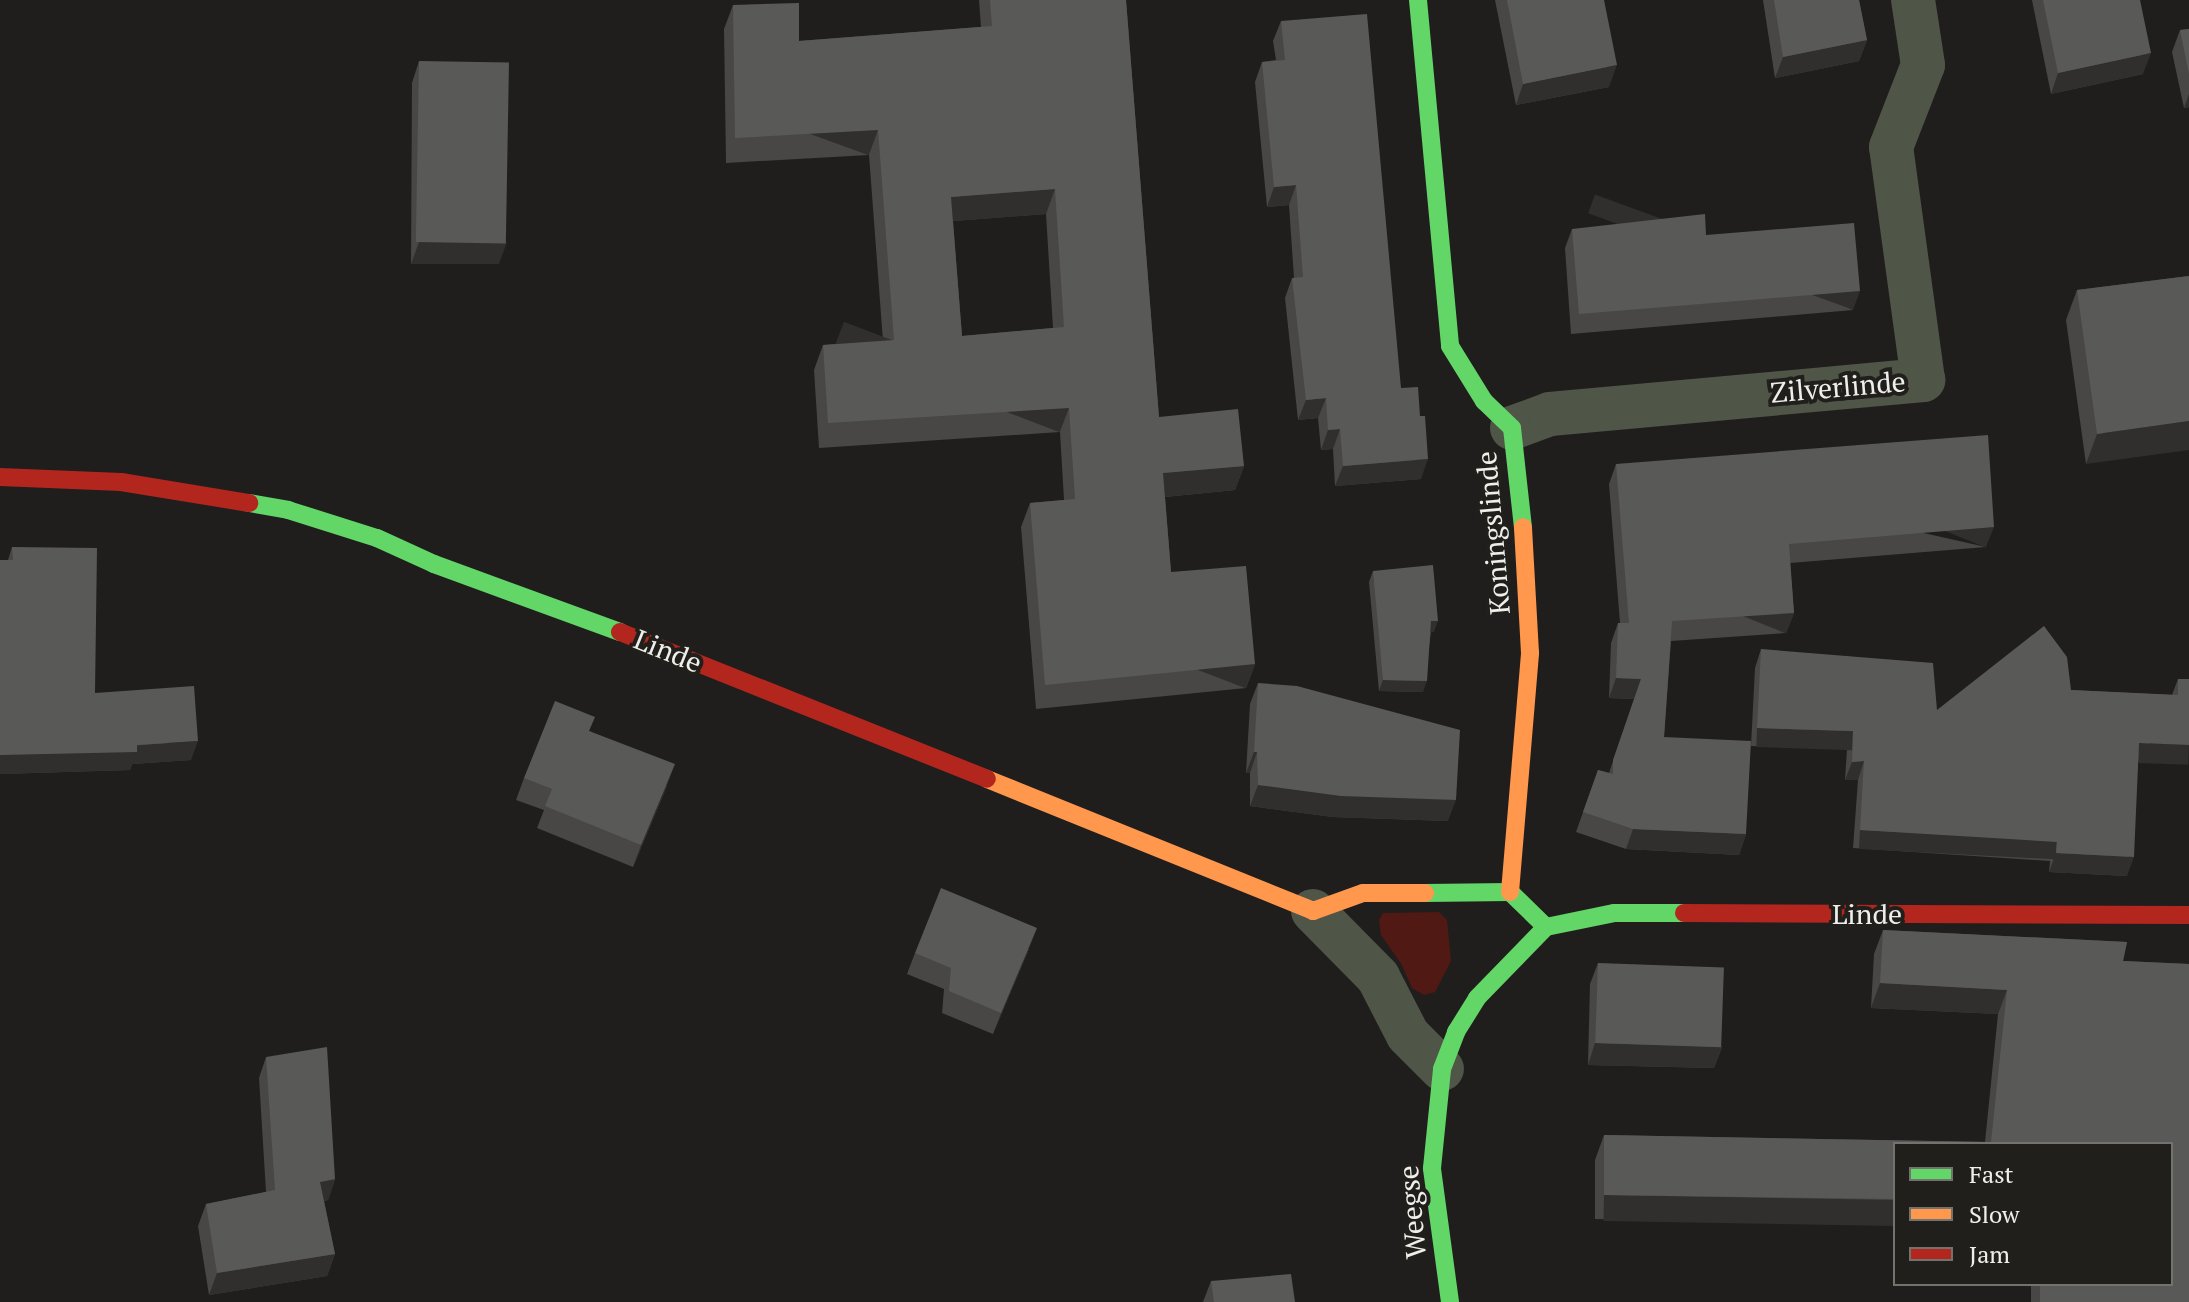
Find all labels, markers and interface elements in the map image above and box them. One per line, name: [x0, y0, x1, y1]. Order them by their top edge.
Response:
street label: Zilverlinde: [1769, 364, 1907, 410]
street label: Koningslinde: [1469, 450, 1517, 616]
street label: Linde: [629, 622, 707, 680]
street label: Linde: [1832, 897, 1902, 931]
legend: [1893, 1142, 2173, 1286]
text: Fast: [1969, 1158, 2013, 1190]
street label: Weegse: [1391, 1164, 1433, 1260]
text: Slow: [1969, 1198, 2020, 1230]
text: Jam: [1969, 1238, 2010, 1270]

